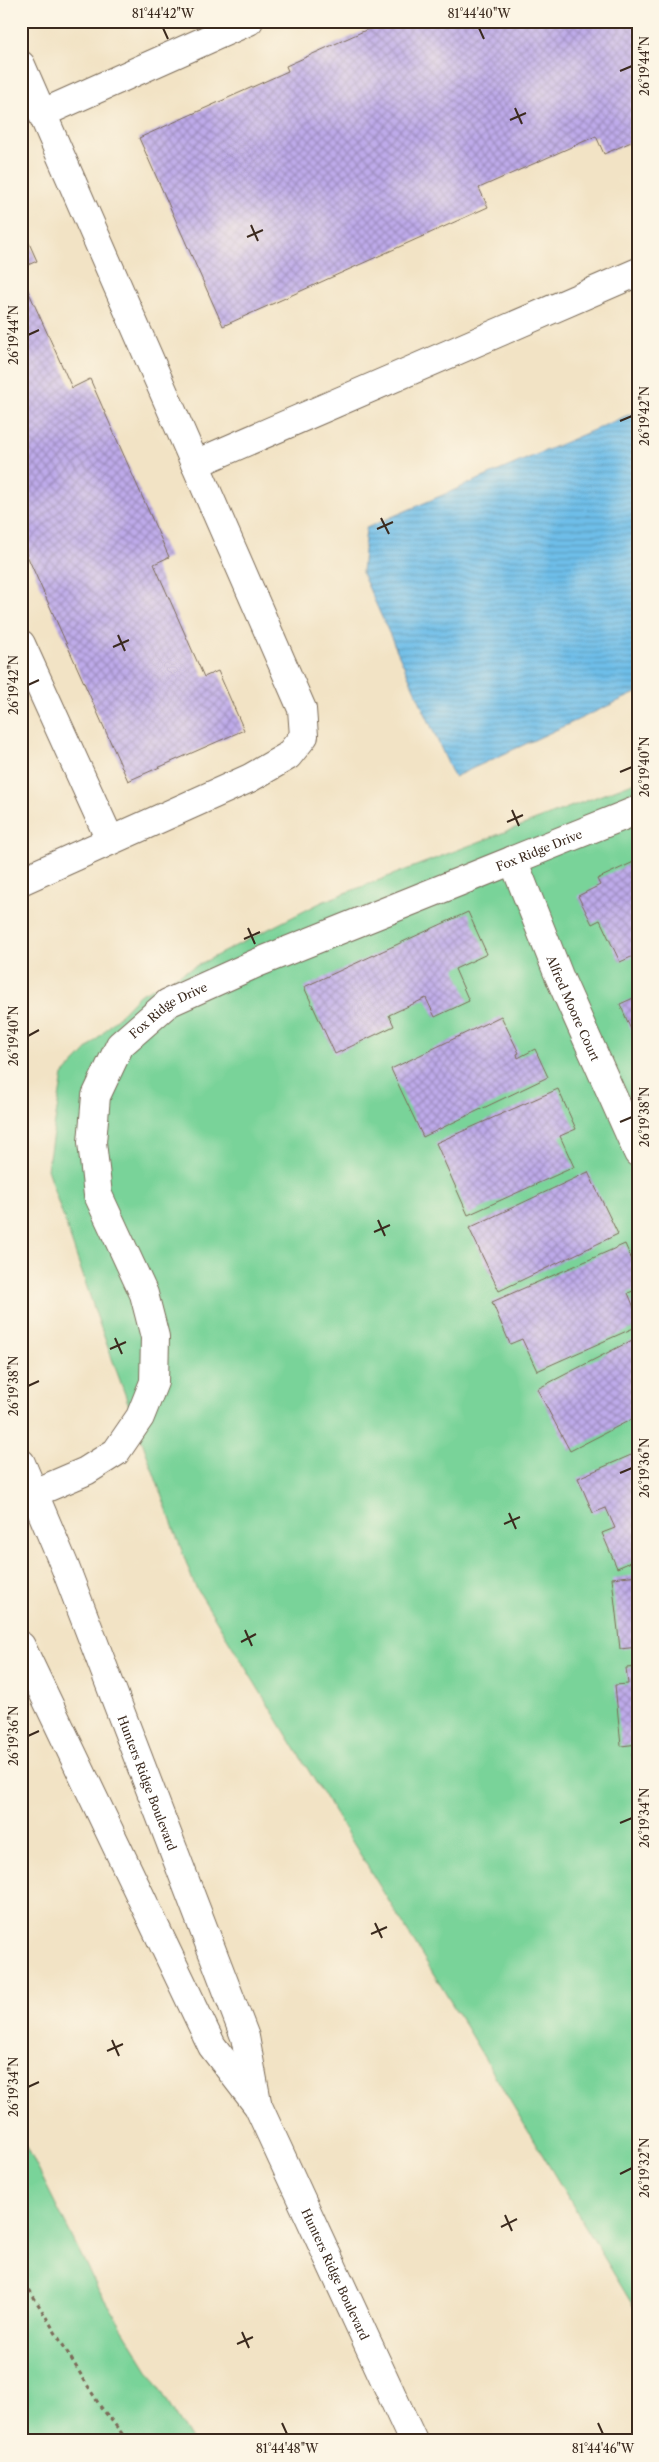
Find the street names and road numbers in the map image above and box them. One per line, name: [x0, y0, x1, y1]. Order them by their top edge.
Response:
street label: Fox Ridge Drive: [494, 826, 584, 874]
street label: Alfred Moore Court: [544, 952, 604, 1064]
street label: Fox Ridge Drive: [126, 979, 210, 1041]
street label: Hunters Ridge Boulevard: [115, 1713, 181, 1853]
street label: Hunters Ridge Boulevard: [299, 2206, 373, 2343]

